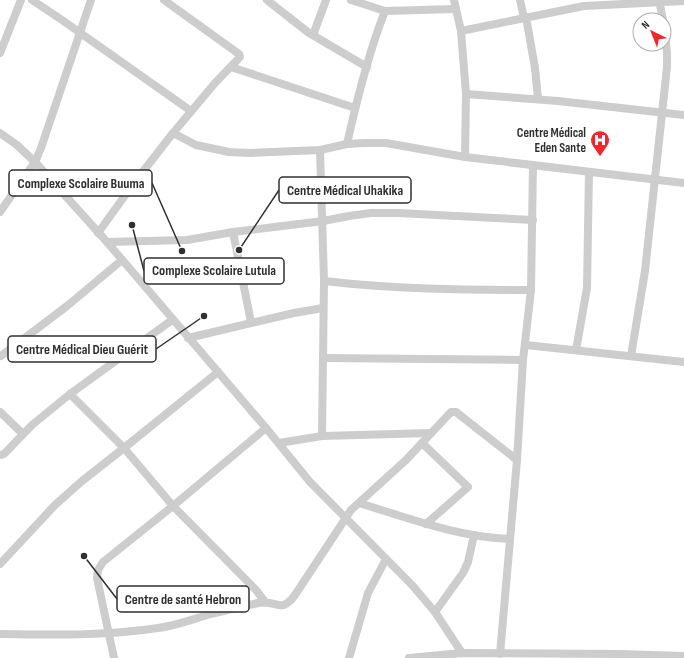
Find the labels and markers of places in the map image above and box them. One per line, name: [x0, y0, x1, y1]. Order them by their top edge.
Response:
place label: Centre Médical Eden Sante: [517, 125, 586, 156]
hospital icon: Centre Médical Eden Sante: [589, 129, 611, 157]
callout: Complexe Scolaire Buuma: [9, 170, 152, 196]
callout: Centre Médical Uhakika: [279, 177, 411, 203]
callout: Complexe Scolaire Lutula: [144, 258, 284, 284]
callout: Centre Médical Dieu Guérit: [8, 336, 156, 362]
callout: Centre de santé Hebron: [117, 586, 249, 612]

